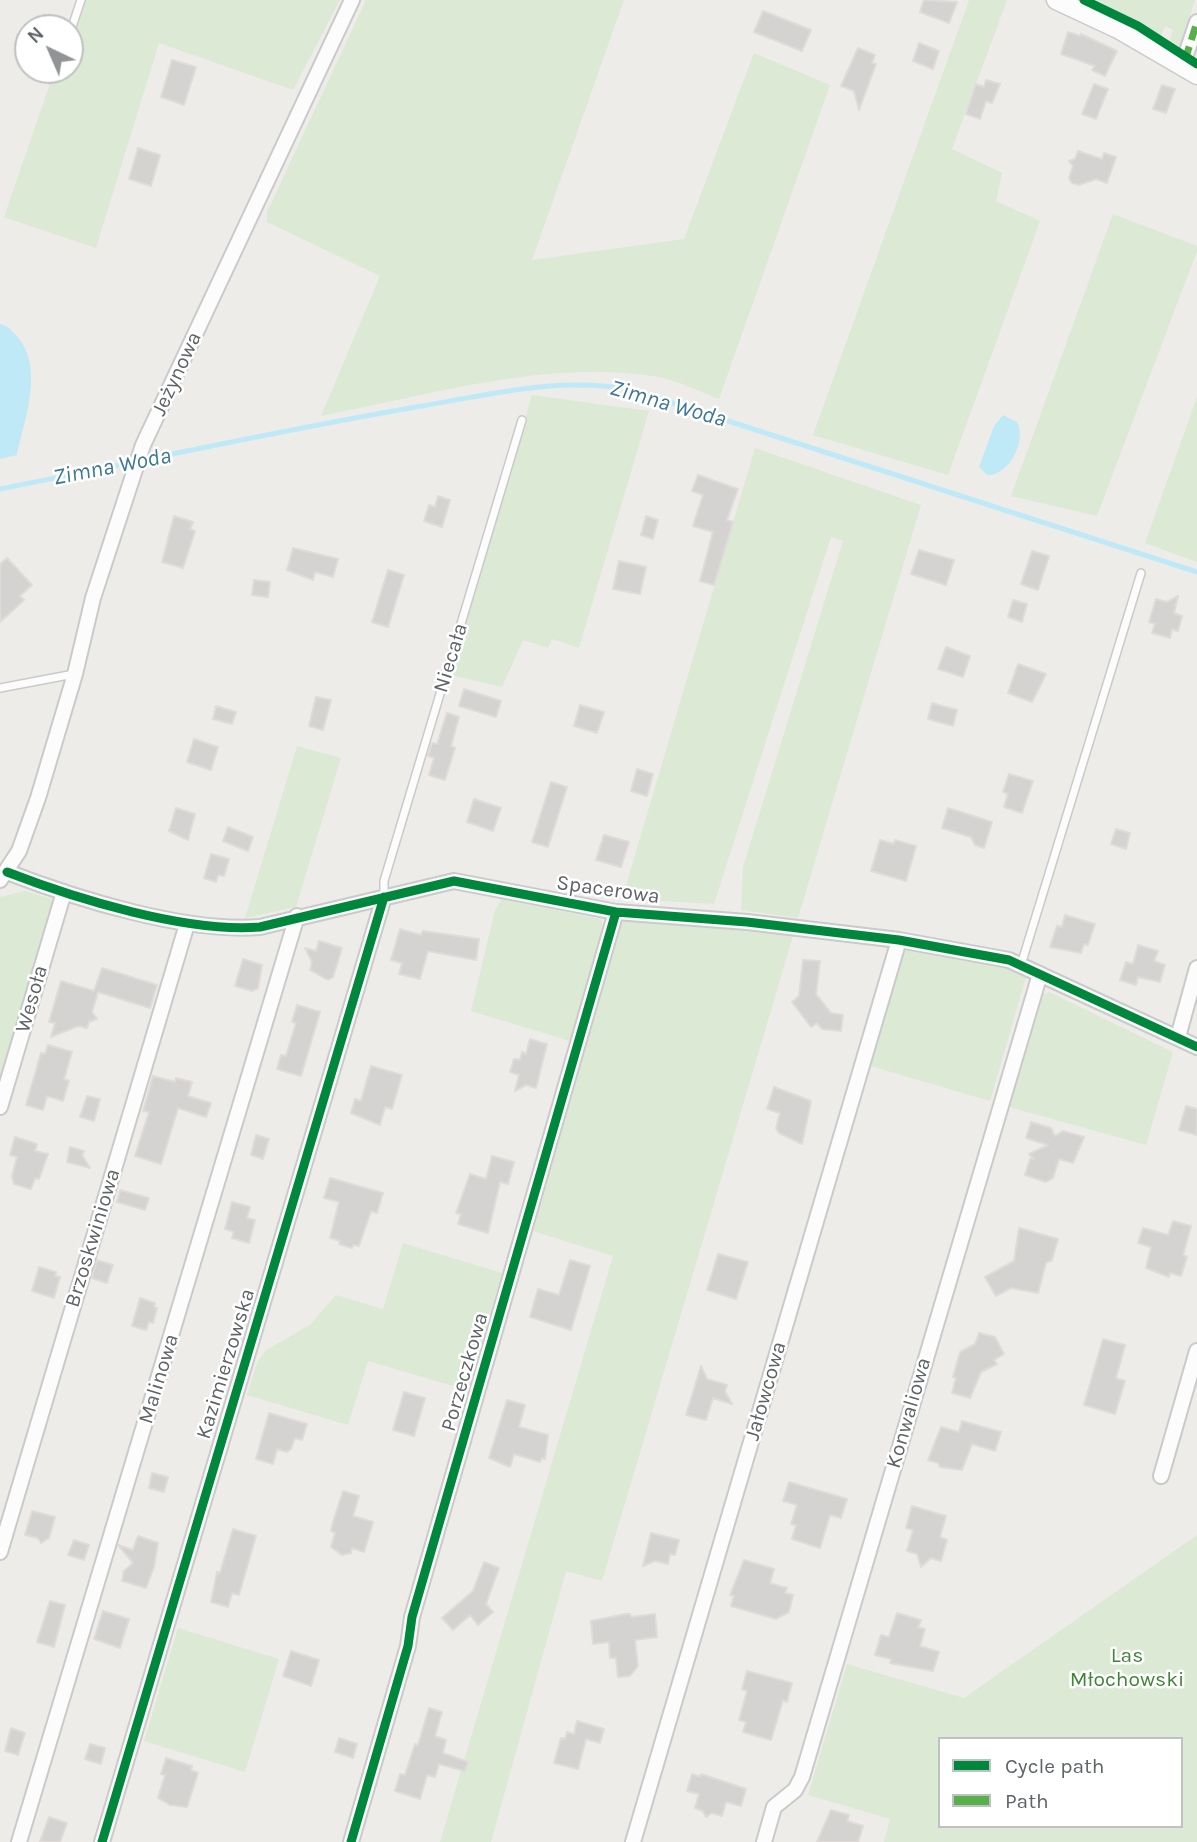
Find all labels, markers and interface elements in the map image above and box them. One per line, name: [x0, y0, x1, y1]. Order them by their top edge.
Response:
north arrow: [14, 14, 84, 84]
text: N: [23, 23, 48, 48]
street label: Jeżynowa: [147, 328, 207, 420]
water label: Zimna Woda: [607, 374, 729, 434]
water label: Zimna Woda: [51, 442, 173, 492]
street label: Niecała: [429, 620, 473, 696]
street label: Spacerowa: [555, 870, 661, 910]
street label: Wesoła: [10, 962, 54, 1036]
street label: Brzoskwiniowa: [60, 1166, 126, 1310]
street label: Kazimierzowska: [191, 1286, 261, 1442]
street label: Porzeczkowa: [436, 1310, 494, 1434]
street label: Malinowa: [133, 1331, 185, 1427]
street label: Jałowcowa: [740, 1339, 792, 1443]
street label: Konwaliowa: [881, 1355, 937, 1471]
park label: Las Młochowski: [1070, 1643, 1184, 1693]
legend: [938, 1737, 1183, 1828]
text: Cycle path: [1005, 1754, 1105, 1778]
text: Path: [1005, 1789, 1049, 1813]

